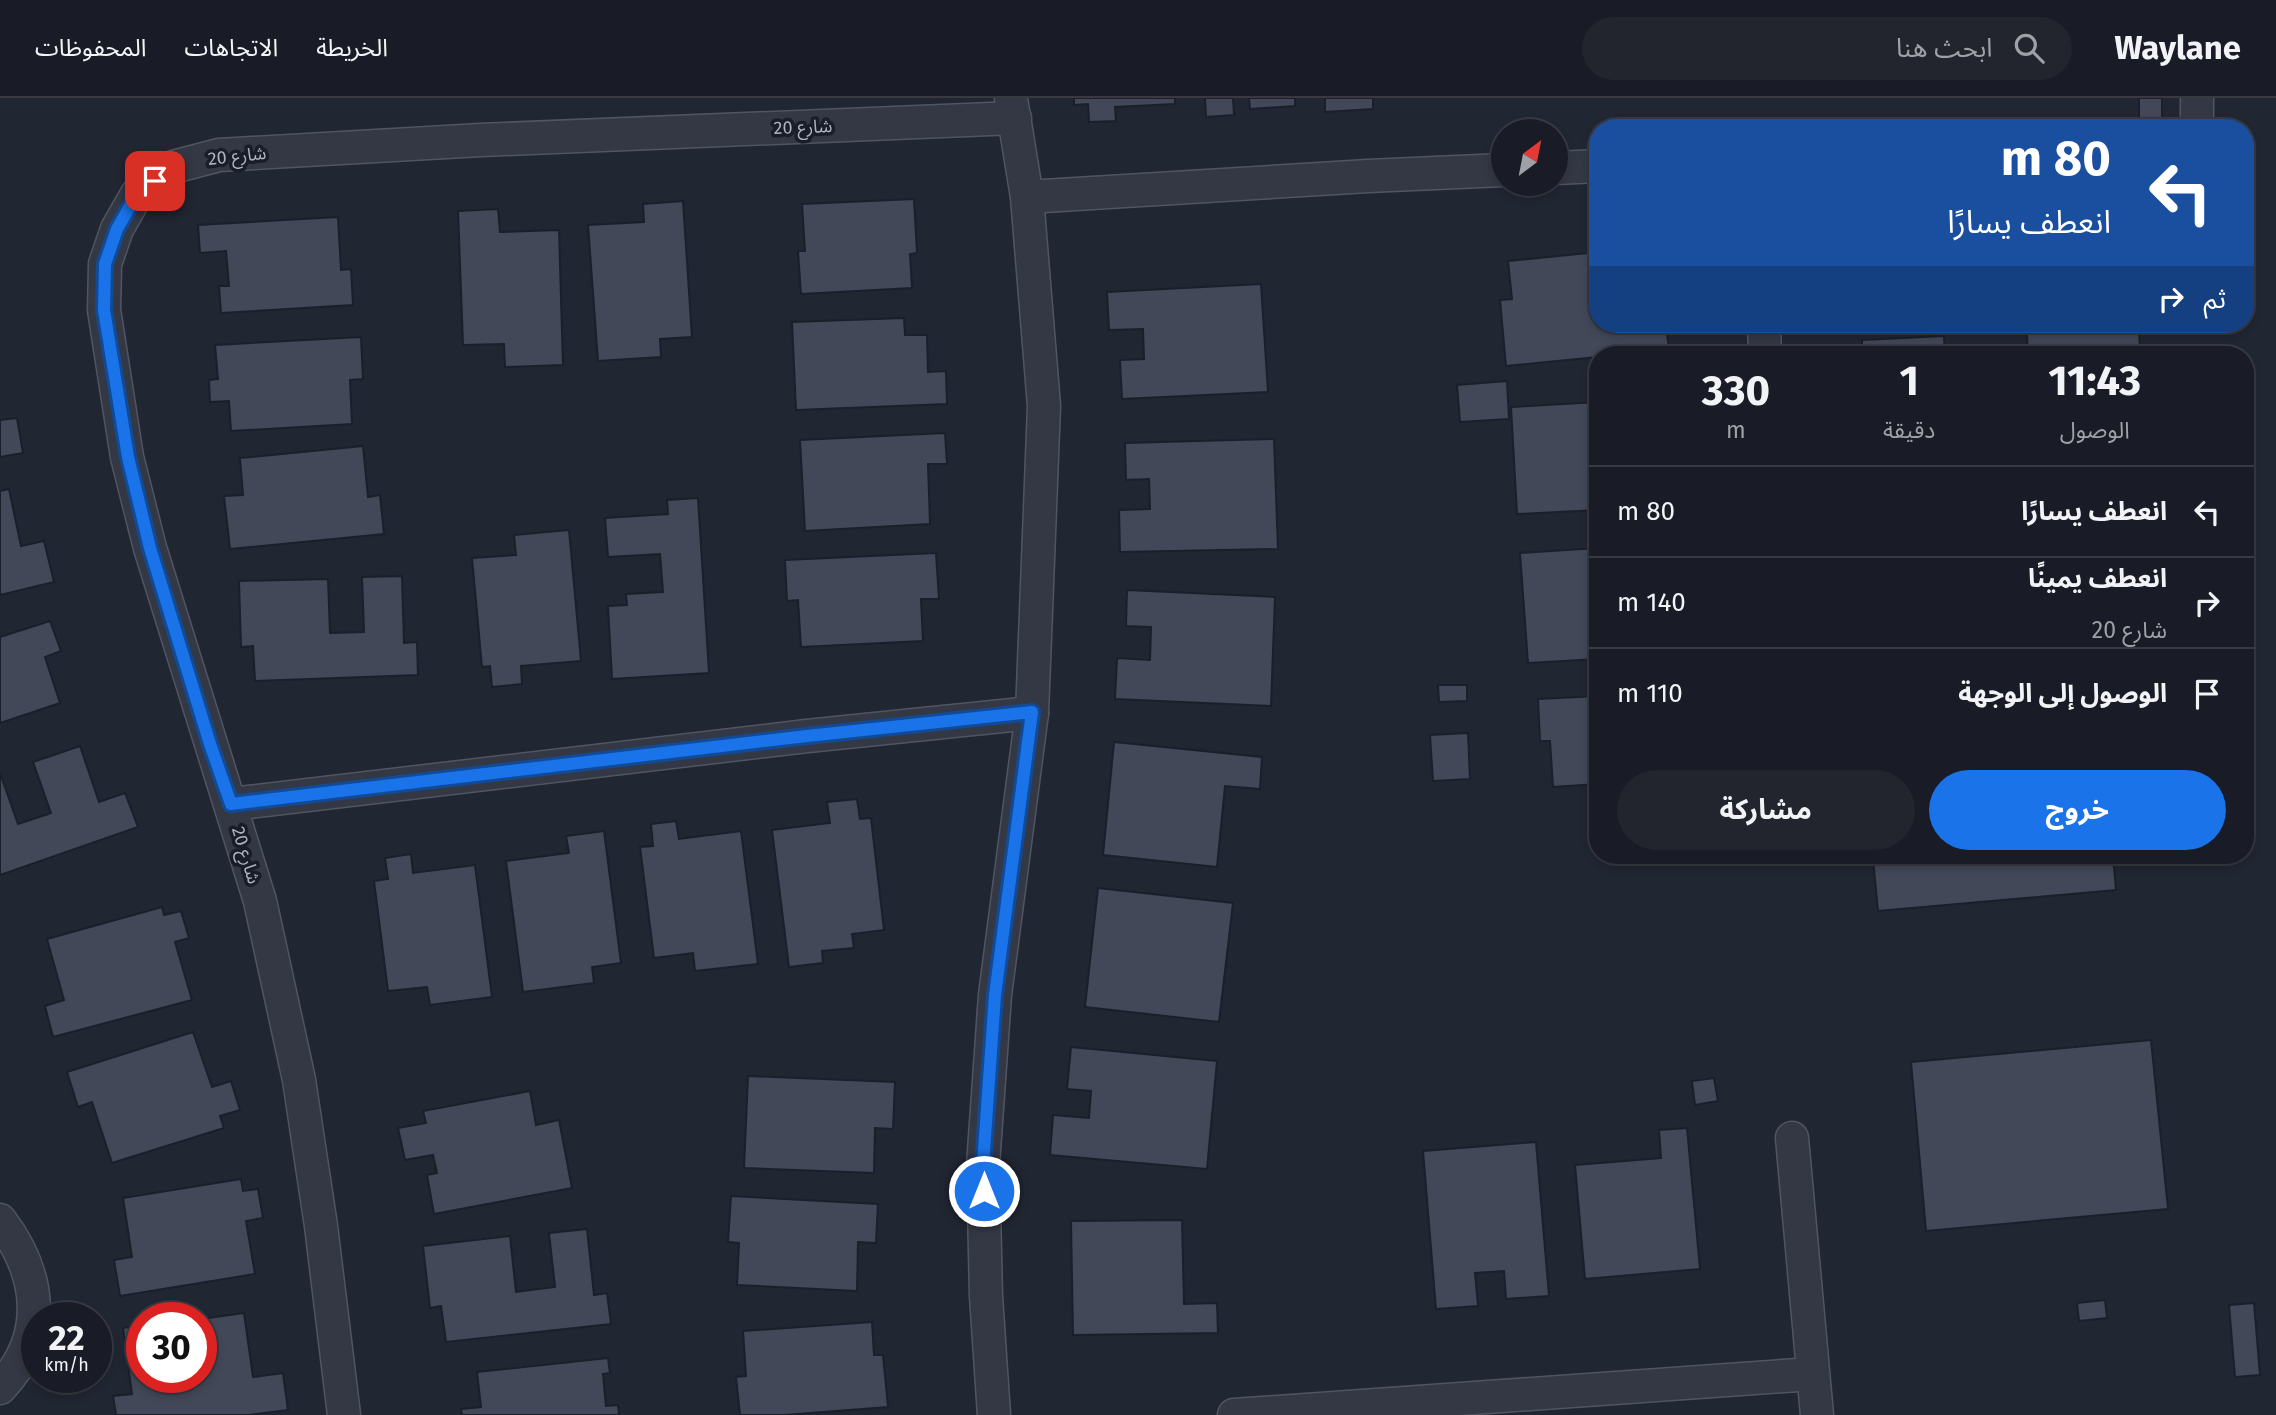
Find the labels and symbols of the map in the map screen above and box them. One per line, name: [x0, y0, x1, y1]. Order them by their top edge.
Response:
street label: شارع 20: [773, 115, 833, 142]
north arrow: [1491, 119, 1568, 196]
street label: شارع 20: [207, 142, 268, 173]
pin: [125, 151, 185, 211]
street label: شارع 20: [224, 824, 265, 887]
position arrow: [947, 1154, 1021, 1228]
speed limit sign: 30: [126, 1302, 217, 1393]

